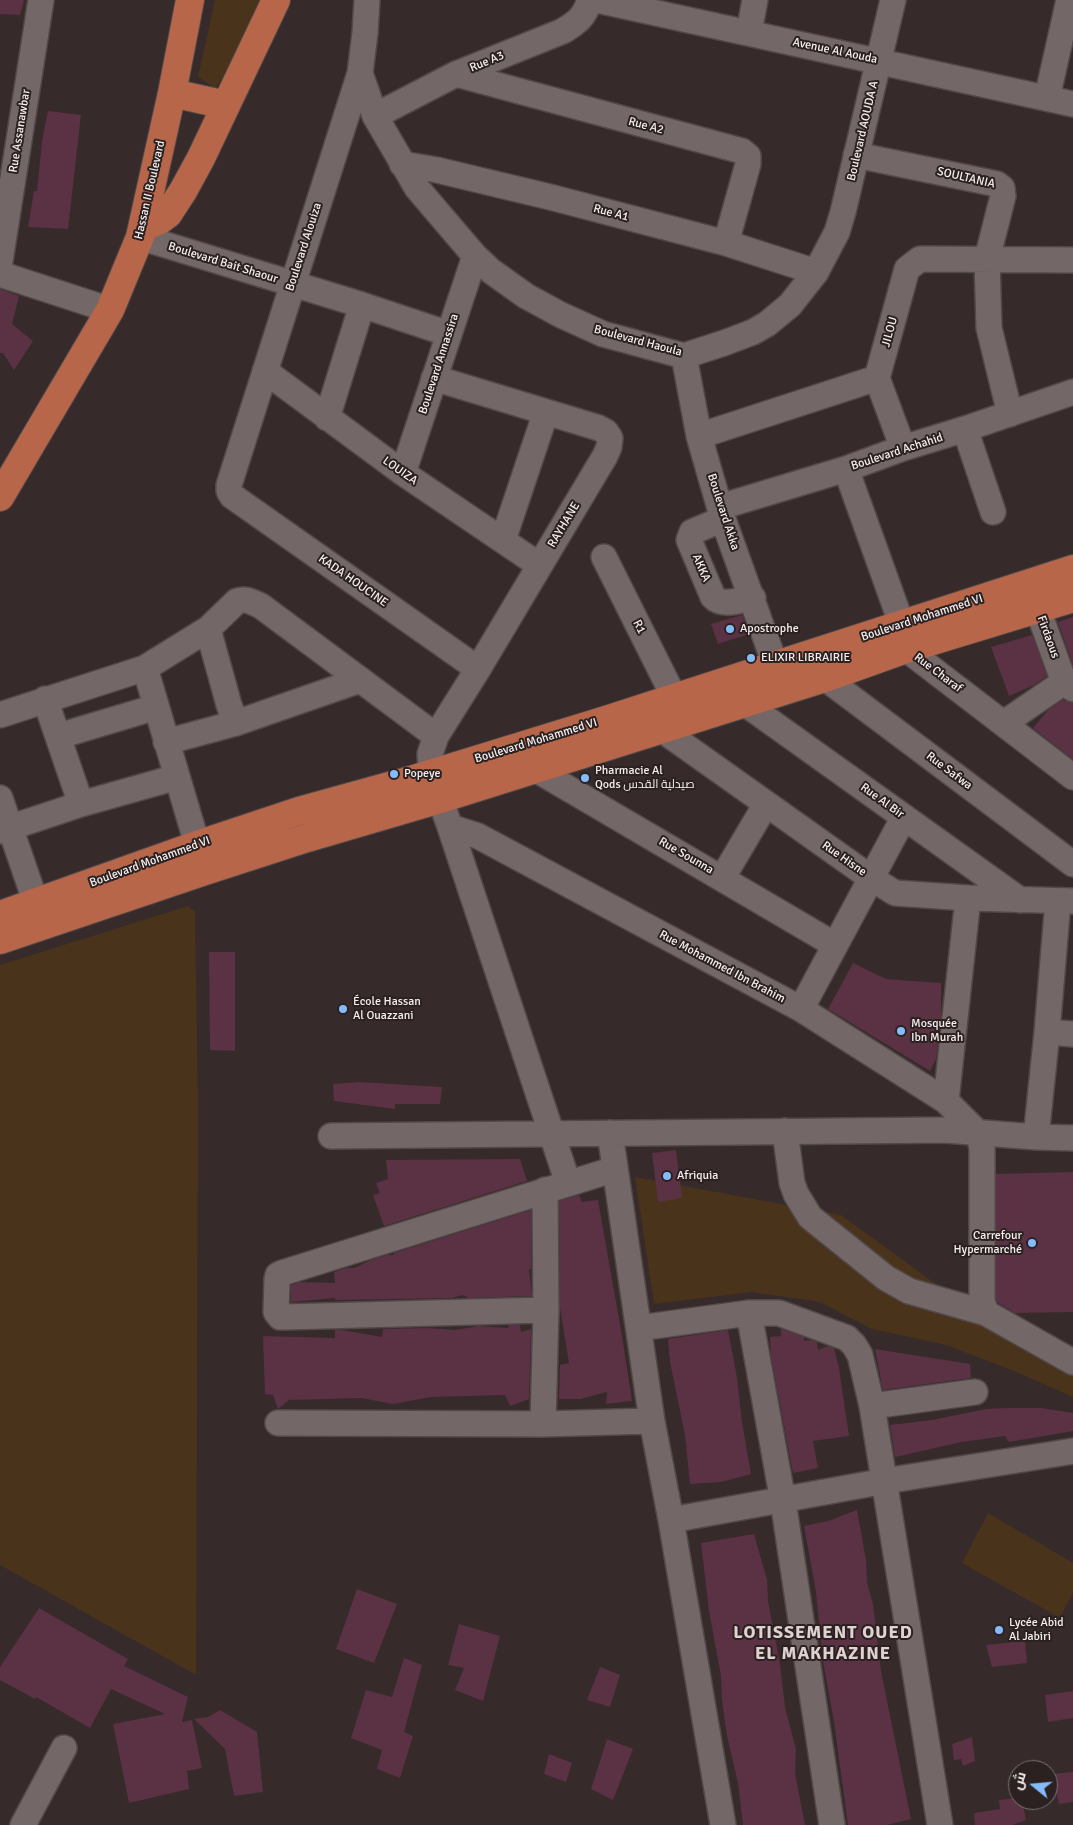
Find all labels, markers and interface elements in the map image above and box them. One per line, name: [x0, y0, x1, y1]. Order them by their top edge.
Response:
street label: Avenue Al Aouda: [791, 35, 879, 67]
street label: Rue A3: [468, 49, 506, 75]
street label: Boulevard AOUDA A: [844, 80, 882, 182]
street label: Rue Assanawbar: [6, 88, 34, 174]
street label: Rue A2: [627, 114, 665, 138]
street label: Hassan II Boulevard: [132, 139, 168, 241]
street label: SOULTANIA: [936, 164, 996, 192]
street label: Boulevard Alouiza: [283, 201, 325, 293]
street label: Rue A1: [592, 201, 630, 225]
street label: Boulevard Bait Shaour: [166, 239, 280, 287]
street label: Boulevard Annassira: [416, 312, 462, 416]
street label: JILOU: [879, 315, 901, 349]
street label: Boulevard Haoula: [592, 322, 684, 360]
street label: Boulevard Achahid: [849, 430, 945, 474]
street label: LOUIZA: [380, 454, 420, 488]
street label: Boulevard Akka: [704, 472, 742, 552]
street label: RAYHANE: [545, 500, 583, 550]
street label: KADA HOUCINE: [315, 552, 391, 610]
street label: AKKA: [689, 552, 713, 584]
street label: Boulevard Mohammed VI: [859, 591, 985, 645]
street label: Firdaous: [1034, 614, 1062, 660]
street label: R1: [629, 618, 649, 636]
place label: Apostrophe: [740, 622, 799, 636]
marker: Apostrophe: [724, 623, 736, 635]
street label: Rue Charaf: [911, 650, 965, 696]
place label: ELIXIR LIBRAIRIE: [761, 651, 850, 665]
marker: ELIXIR LIBRAIRIE: [745, 652, 757, 664]
street label: Boulevard Mohammed VI: [473, 716, 599, 766]
street label: Rue Safwa: [923, 749, 975, 793]
place label: Pharmacie Al Qods صيدلية القدس: [595, 764, 695, 792]
place label: Popeye: [404, 767, 440, 781]
marker: Popeye: [388, 768, 400, 780]
marker: Pharmacie Al Qods صيدلية القدس: [579, 772, 591, 784]
street label: Rue Al Bir: [857, 780, 907, 822]
street label: Boulevard Mohammed VI: [88, 833, 212, 891]
street label: Rue Sounna: [656, 835, 716, 877]
street label: Rue Hisne: [819, 838, 869, 880]
street label: Rue Mohammed Ibn Brahim: [657, 928, 787, 1006]
place label: École Hassan Al Ouazzani: [353, 995, 421, 1023]
marker: École Hassan Al Ouazzani: [337, 1003, 349, 1015]
place label: Mosquée Ibn Murah: [911, 1017, 963, 1045]
marker: Mosquée Ibn Murah: [895, 1025, 907, 1037]
place label: Afriquia: [677, 1169, 718, 1183]
marker: Afriquia: [661, 1170, 673, 1182]
place label: Carrefour Hypermarché: [953, 1229, 1022, 1257]
marker: Carrefour Hypermarché: [1026, 1237, 1038, 1249]
place label: Lycée Abid Al Jabiri: [1009, 1616, 1064, 1644]
district label: LOTISSEMENT OUED EL MAKHAZINE: [731, 1622, 915, 1665]
marker: Lycée Abid Al Jabiri: [993, 1624, 1005, 1636]
north arrow: [1008, 1760, 1058, 1810]
text: ش: [1008, 1770, 1030, 1792]

